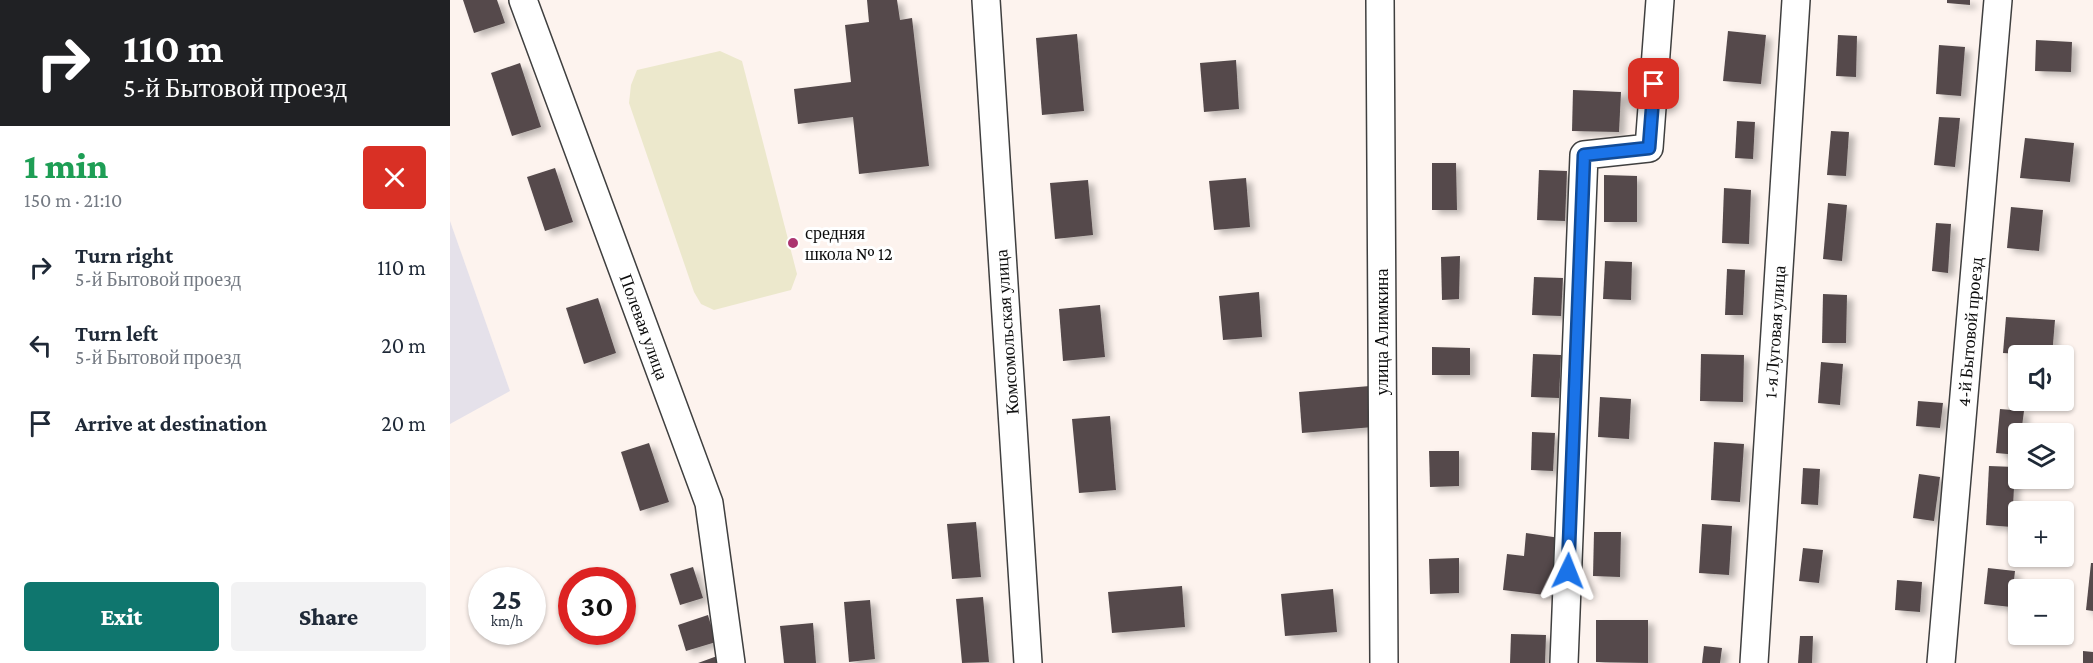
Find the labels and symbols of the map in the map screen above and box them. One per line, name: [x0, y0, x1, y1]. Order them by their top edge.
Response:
pin: [1628, 58, 1679, 109]
place label: средняя школа № 12: [805, 223, 893, 264]
marker: средняя школа № 12: [786, 236, 800, 250]
street label: Комсомольская улица: [991, 249, 1023, 415]
street label: 4-й Бытовой проезд: [1953, 256, 1987, 408]
street label: 1-я Луговая улица: [1760, 265, 1790, 399]
street label: улица Алимкина: [1372, 269, 1392, 395]
street label: Полевая улица: [616, 271, 672, 383]
position arrow: [1536, 539, 1600, 603]
speed limit sign: 30: [558, 567, 636, 645]

